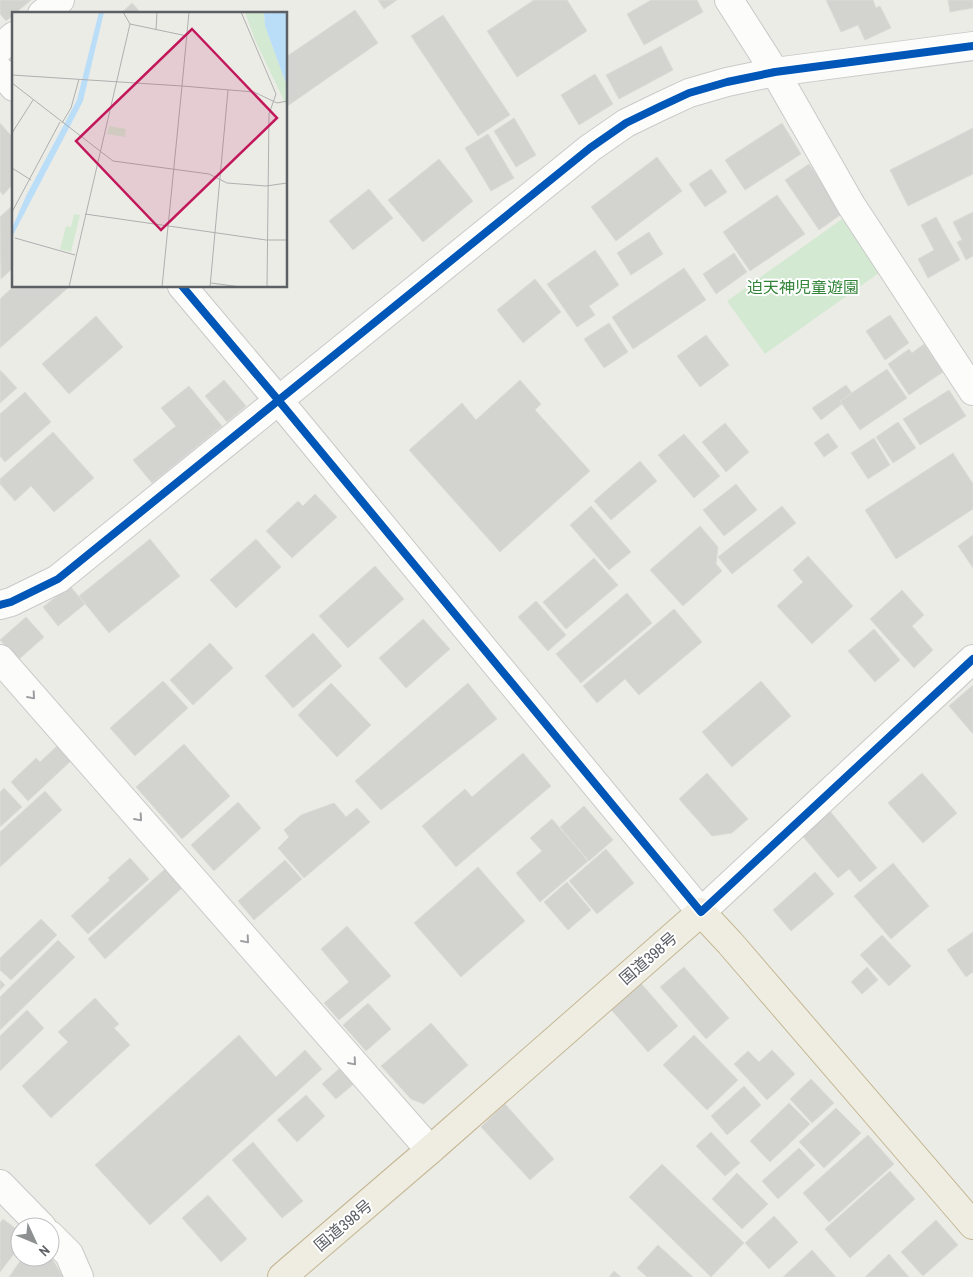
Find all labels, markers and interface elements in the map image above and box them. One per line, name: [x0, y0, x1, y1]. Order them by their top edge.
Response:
inset map: [12, 12, 288, 288]
park label: 迫天神児童遊園: [747, 276, 859, 298]
one-way arrow: [26, 690, 35, 699]
one-way arrow: [133, 812, 142, 821]
street label: 国道398号: [614, 927, 682, 989]
one-way arrow: [240, 935, 249, 944]
one-way arrow: [347, 1057, 356, 1066]
street label: 国道398号: [309, 1194, 377, 1256]
north arrow: [10, 1217, 60, 1267]
text: N: [35, 1242, 54, 1260]

